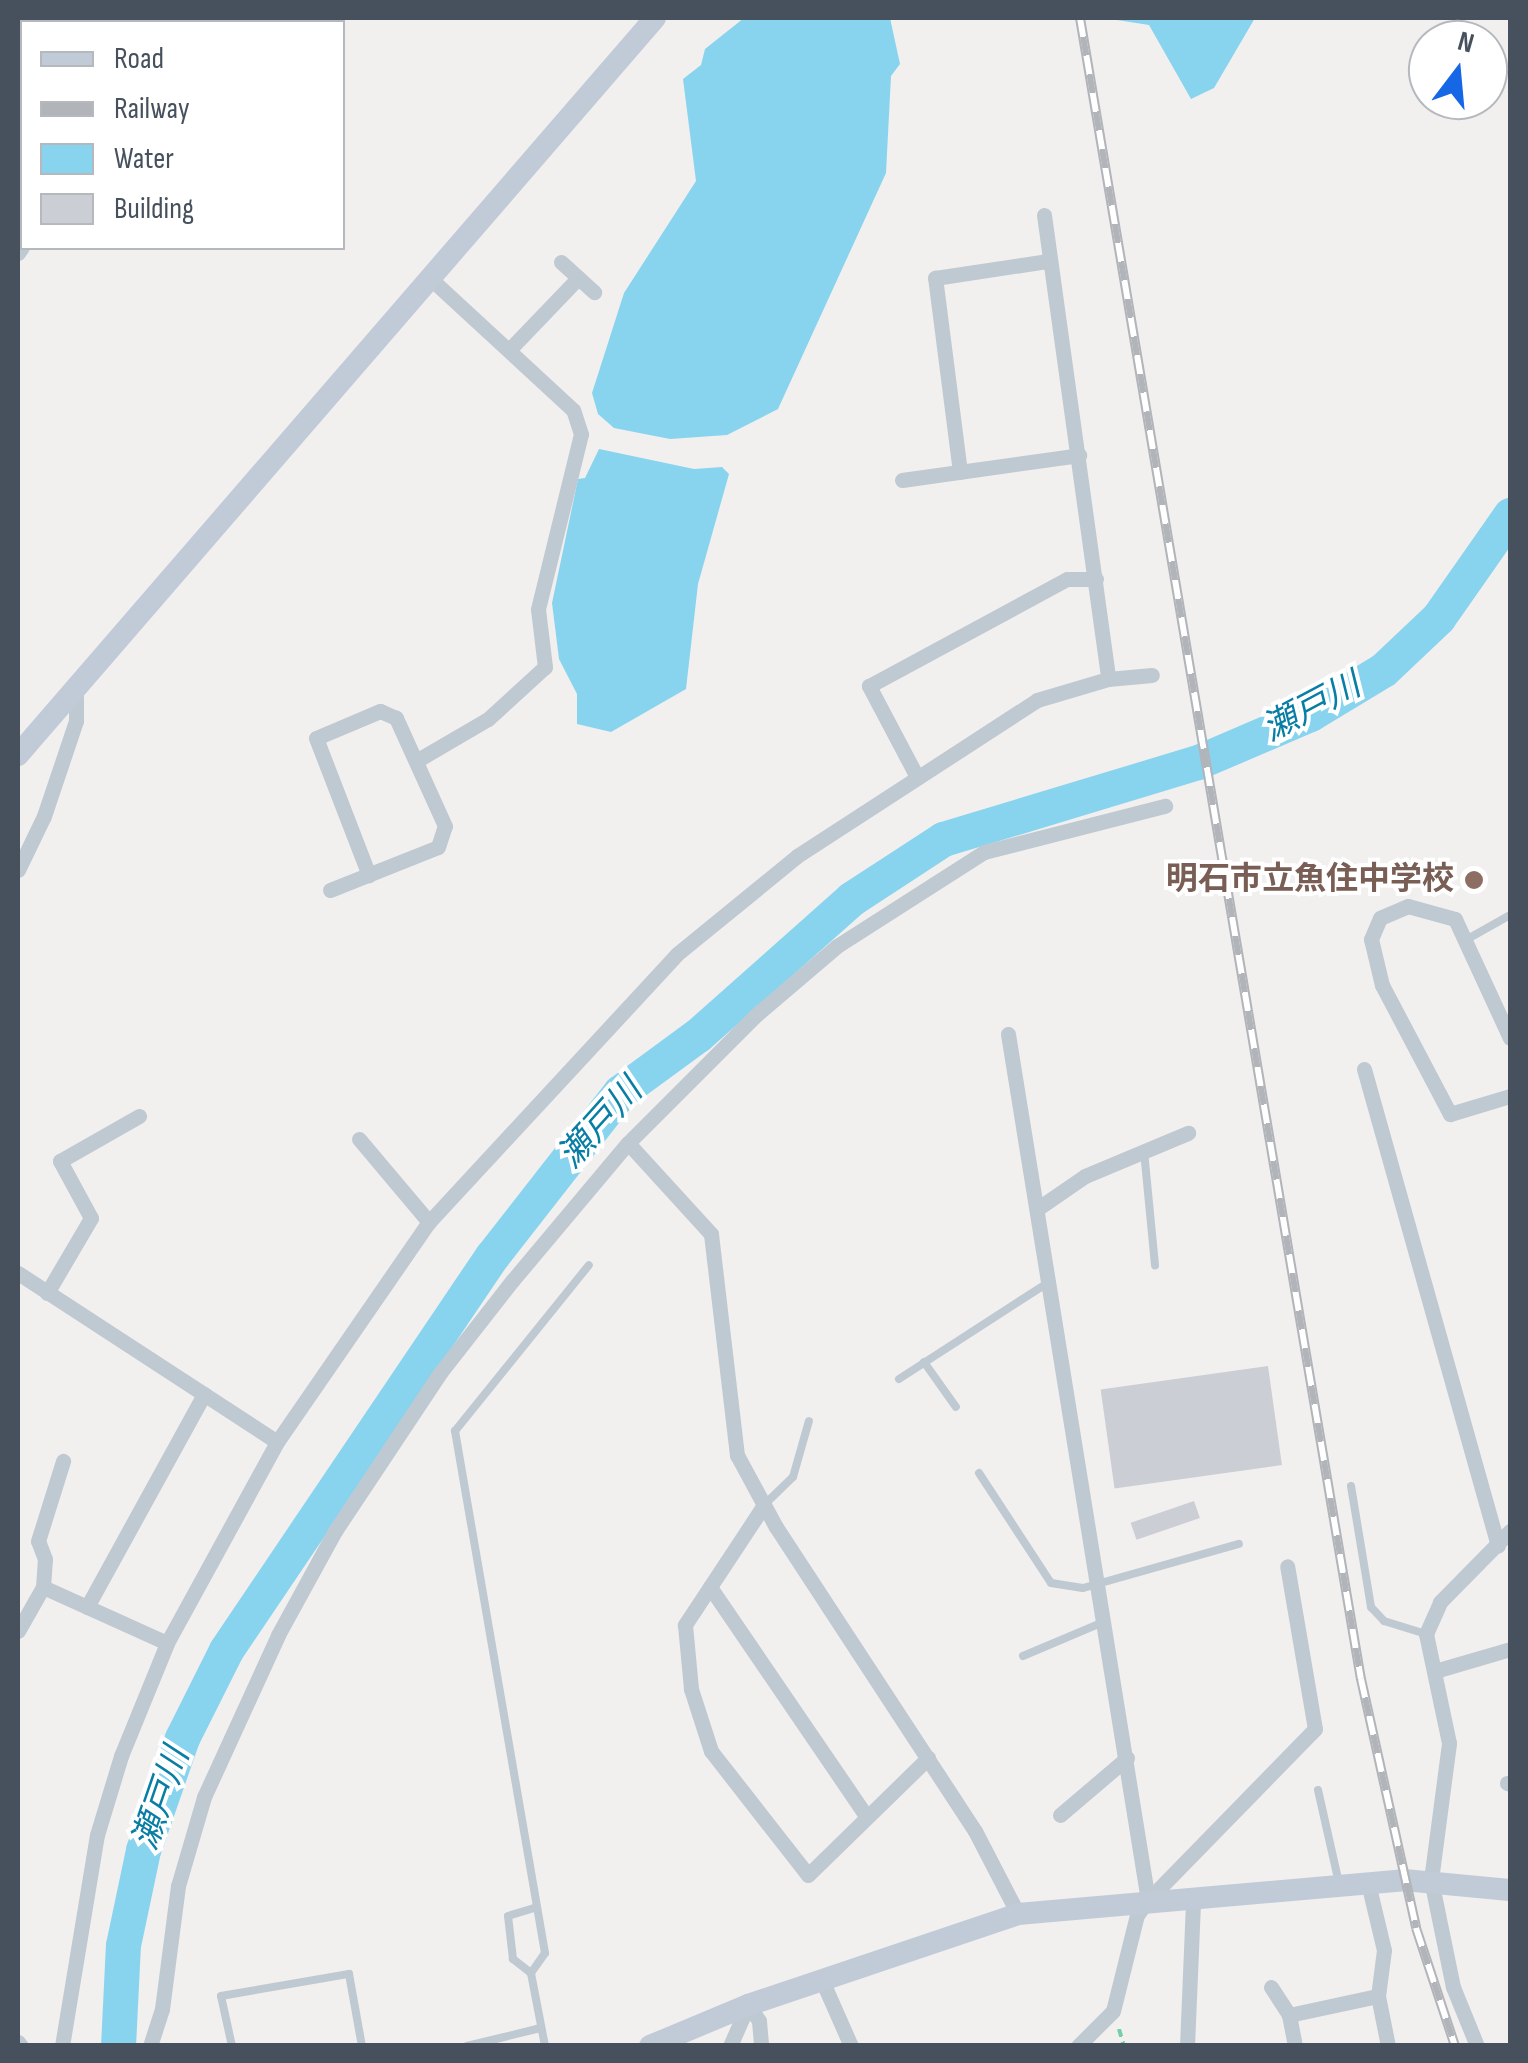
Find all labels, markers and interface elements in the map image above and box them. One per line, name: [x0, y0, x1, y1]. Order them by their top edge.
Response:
legend: [20, 20, 345, 250]
north arrow: [1408, 20, 1508, 120]
text: N: [1454, 25, 1478, 61]
text: Road: [114, 41, 164, 77]
text: Railway: [114, 91, 190, 127]
text: Water: [114, 141, 174, 177]
text: Building: [114, 191, 194, 227]
water label: 瀬戸川: [1256, 665, 1368, 751]
place label: 明石市立魚住中学校: [1166, 861, 1454, 899]
marker: 明石市立魚住中学校: [1463, 869, 1485, 891]
water label: 瀬戸川: [550, 1071, 652, 1177]
water label: 瀬戸川: [125, 1743, 199, 1855]

